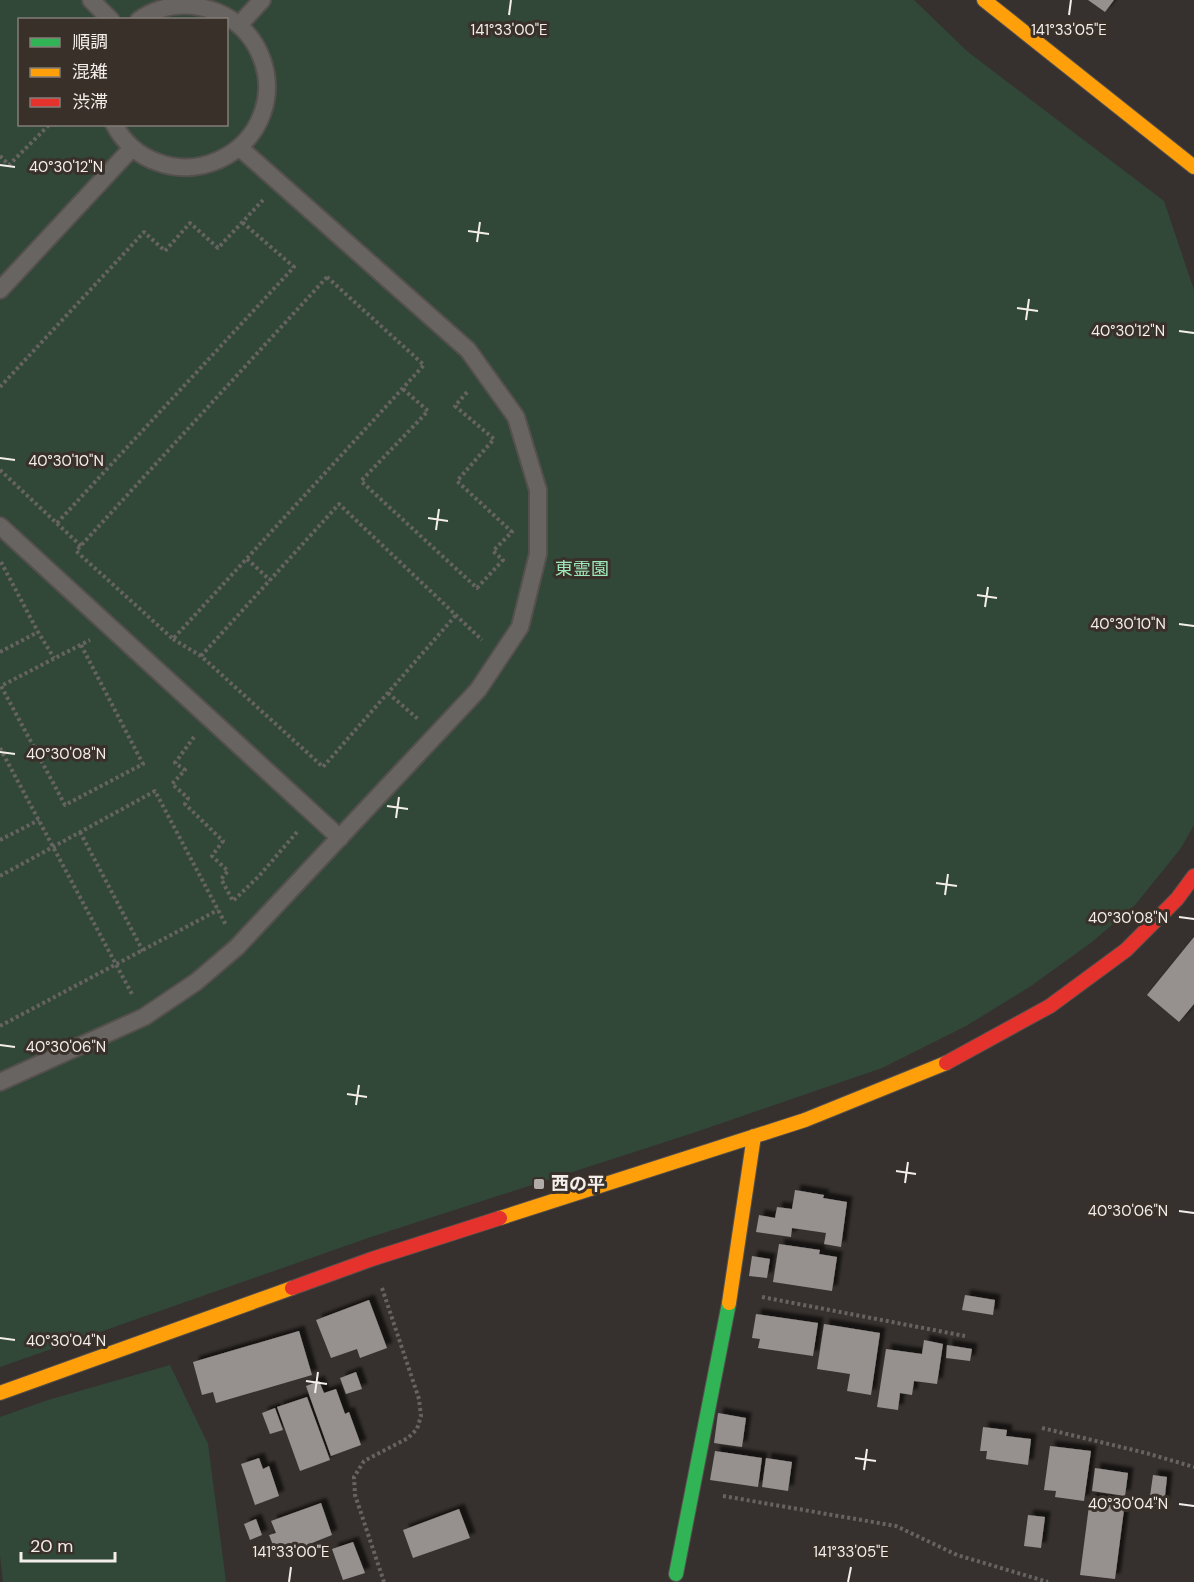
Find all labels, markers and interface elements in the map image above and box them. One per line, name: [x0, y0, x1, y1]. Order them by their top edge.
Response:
legend: [18, 18, 228, 126]
text: 141°33'00"E: [470, 20, 548, 40]
text: 141°33'05"E: [1031, 20, 1107, 40]
text: 順調: [72, 30, 108, 54]
text: 混雑: [72, 60, 108, 84]
text: 渋滞: [72, 90, 108, 114]
text: 40°30'12"N: [29, 157, 103, 177]
text: 40°30'12"N: [1091, 321, 1165, 341]
text: 40°30'10"N: [28, 451, 104, 471]
park label: 東霊園: [555, 557, 609, 581]
text: 40°30'10"N: [1090, 614, 1166, 634]
text: 40°30'08"N: [26, 744, 106, 764]
text: 40°30'08"N: [1088, 908, 1168, 928]
text: 40°30'06"N: [26, 1037, 106, 1057]
place label: 西の平: [551, 1172, 605, 1196]
marker: 西の平: [532, 1177, 546, 1191]
text: 40°30'06"N: [1088, 1201, 1168, 1221]
text: 40°30'04"N: [26, 1331, 106, 1351]
text: 40°30'04"N: [1088, 1494, 1168, 1514]
scale bar: [21, 1525, 116, 1563]
text: 20 m: [30, 1534, 73, 1558]
text: 141°33'00"E: [252, 1542, 330, 1562]
text: 141°33'05"E: [813, 1542, 889, 1562]

